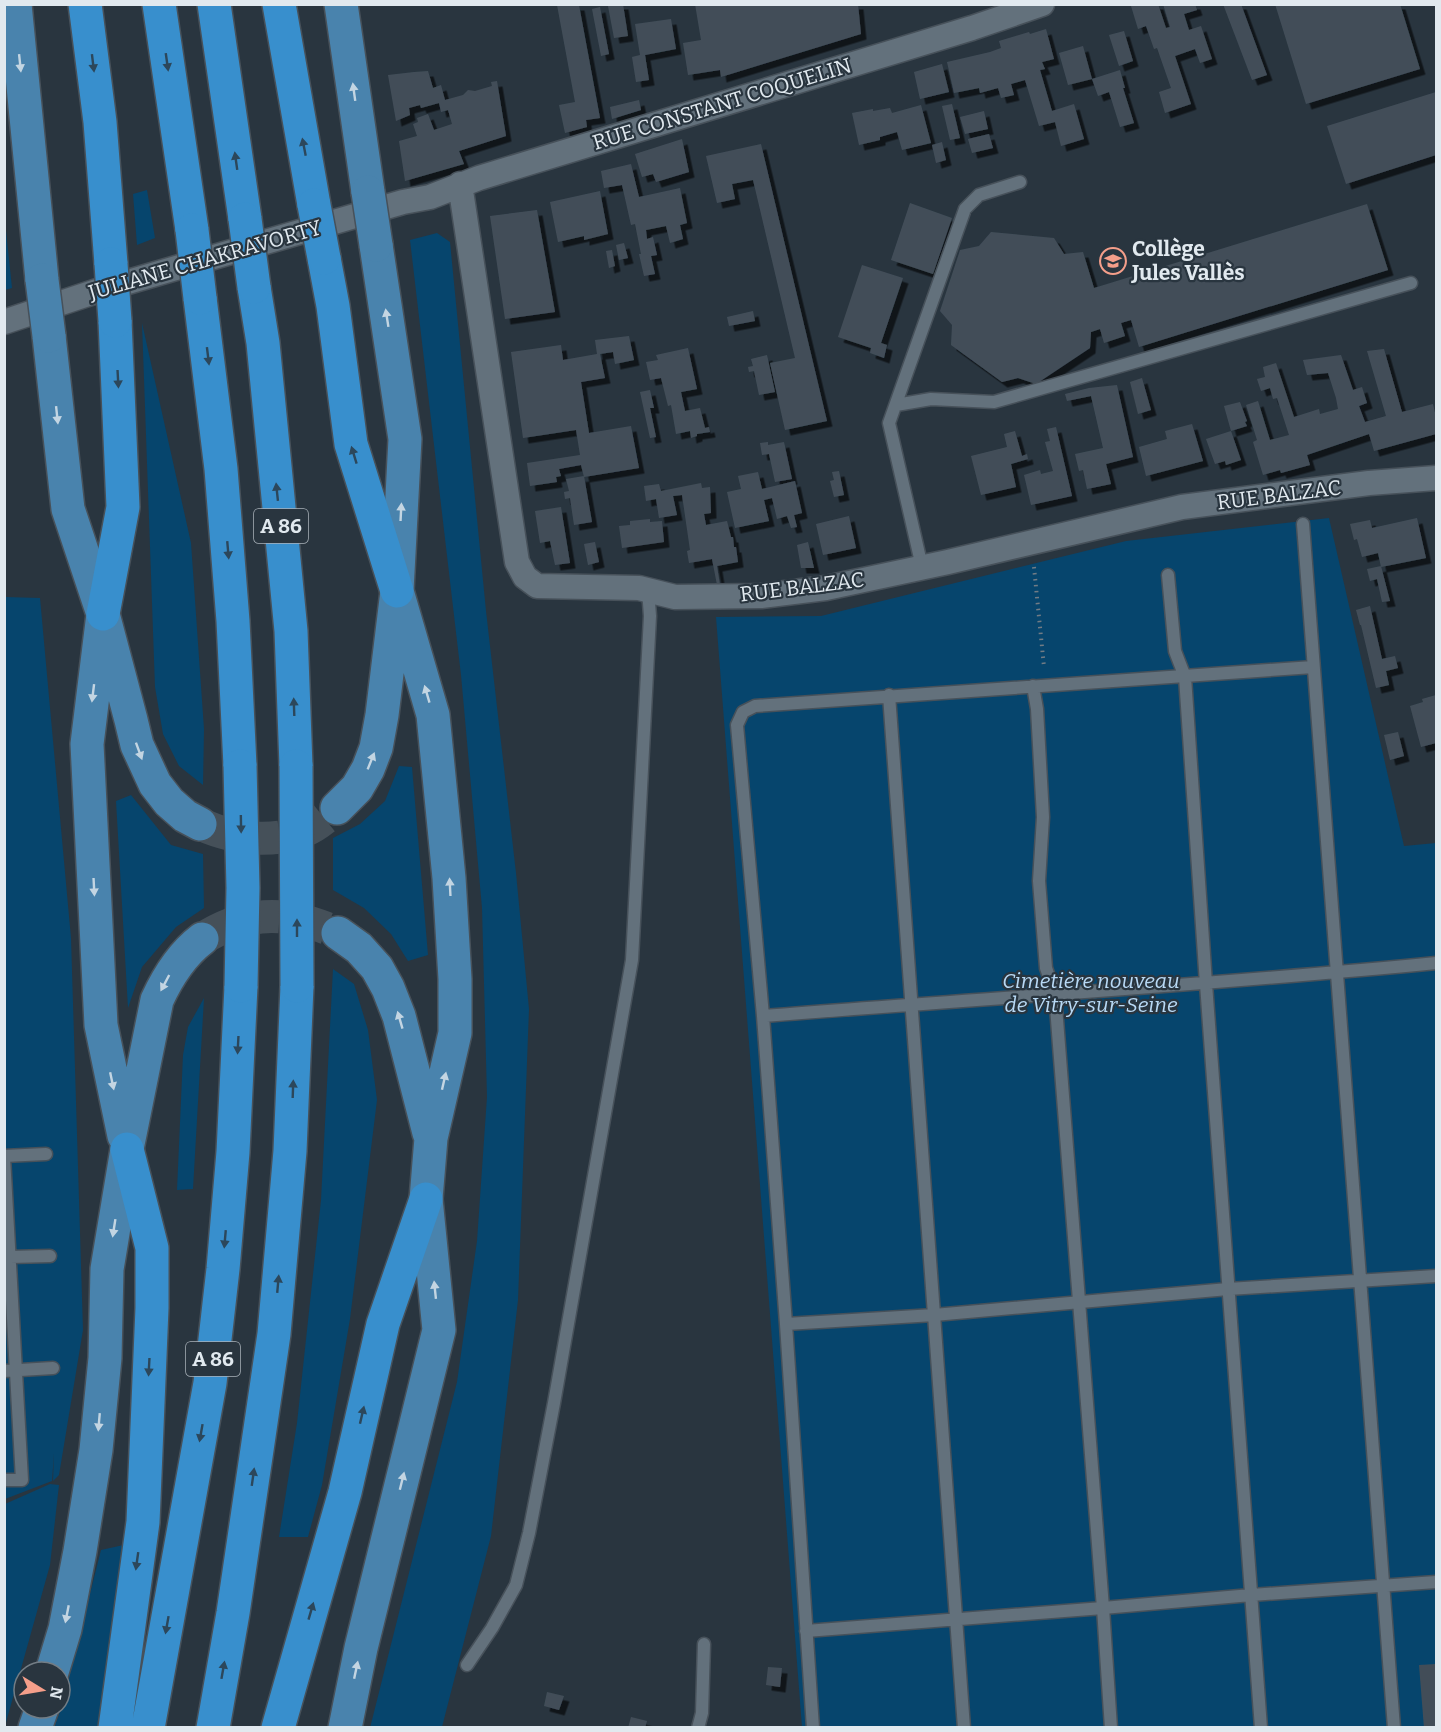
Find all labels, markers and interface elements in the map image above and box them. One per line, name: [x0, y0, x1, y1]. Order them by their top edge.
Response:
street label: RUE CONSTANT COQUELIN: [589, 52, 855, 156]
one-way arrow: [15, 53, 25, 72]
one-way arrow: [88, 53, 97, 72]
one-way arrow: [163, 53, 172, 72]
one-way arrow: [349, 82, 358, 101]
one-way arrow: [299, 138, 308, 157]
one-way arrow: [232, 151, 241, 170]
street label: JULIANE CHAKRAVORTY: [84, 214, 325, 306]
place label: Collège Jules Vallès: [1131, 236, 1245, 286]
school or university icon: Collège Jules Vallès: [1098, 246, 1128, 276]
one-way arrow: [382, 308, 391, 327]
one-way arrow: [203, 347, 212, 366]
one-way arrow: [113, 370, 122, 389]
one-way arrow: [52, 405, 62, 424]
one-way arrow: [349, 446, 359, 464]
street label: RUE BALZAC: [1215, 474, 1343, 516]
one-way arrow: [272, 482, 282, 501]
one-way arrow: [397, 502, 406, 521]
road number: A 86: [254, 509, 308, 543]
one-way arrow: [223, 541, 233, 560]
street label: RUE BALZAC: [738, 566, 866, 608]
one-way arrow: [89, 683, 98, 702]
one-way arrow: [422, 685, 431, 703]
one-way arrow: [290, 698, 299, 717]
one-way arrow: [135, 742, 145, 760]
one-way arrow: [366, 752, 376, 770]
one-way arrow: [237, 815, 246, 834]
one-way arrow: [90, 878, 99, 897]
one-way arrow: [445, 878, 455, 897]
one-way arrow: [292, 918, 302, 937]
park label: Cimetière nouveau de Vitry-sur-Seine: [1002, 968, 1180, 1018]
one-way arrow: [160, 975, 170, 992]
one-way arrow: [395, 1011, 404, 1029]
one-way arrow: [234, 1035, 243, 1054]
one-way arrow: [108, 1071, 118, 1090]
one-way arrow: [440, 1071, 450, 1090]
one-way arrow: [288, 1080, 297, 1099]
one-way arrow: [109, 1218, 118, 1237]
one-way arrow: [220, 1230, 230, 1249]
one-way arrow: [273, 1274, 283, 1293]
one-way arrow: [430, 1281, 440, 1300]
road number: A 86: [186, 1342, 240, 1376]
one-way arrow: [145, 1357, 154, 1376]
one-way arrow: [358, 1406, 368, 1424]
one-way arrow: [94, 1412, 104, 1431]
one-way arrow: [196, 1423, 205, 1442]
one-way arrow: [249, 1468, 258, 1487]
one-way arrow: [398, 1472, 408, 1490]
one-way arrow: [133, 1552, 142, 1571]
one-way arrow: [307, 1601, 316, 1619]
one-way arrow: [62, 1605, 72, 1624]
one-way arrow: [162, 1615, 171, 1634]
north arrow: [12, 1660, 72, 1720]
one-way arrow: [219, 1660, 228, 1679]
one-way arrow: [352, 1661, 362, 1680]
text: N: [46, 1685, 67, 1701]

